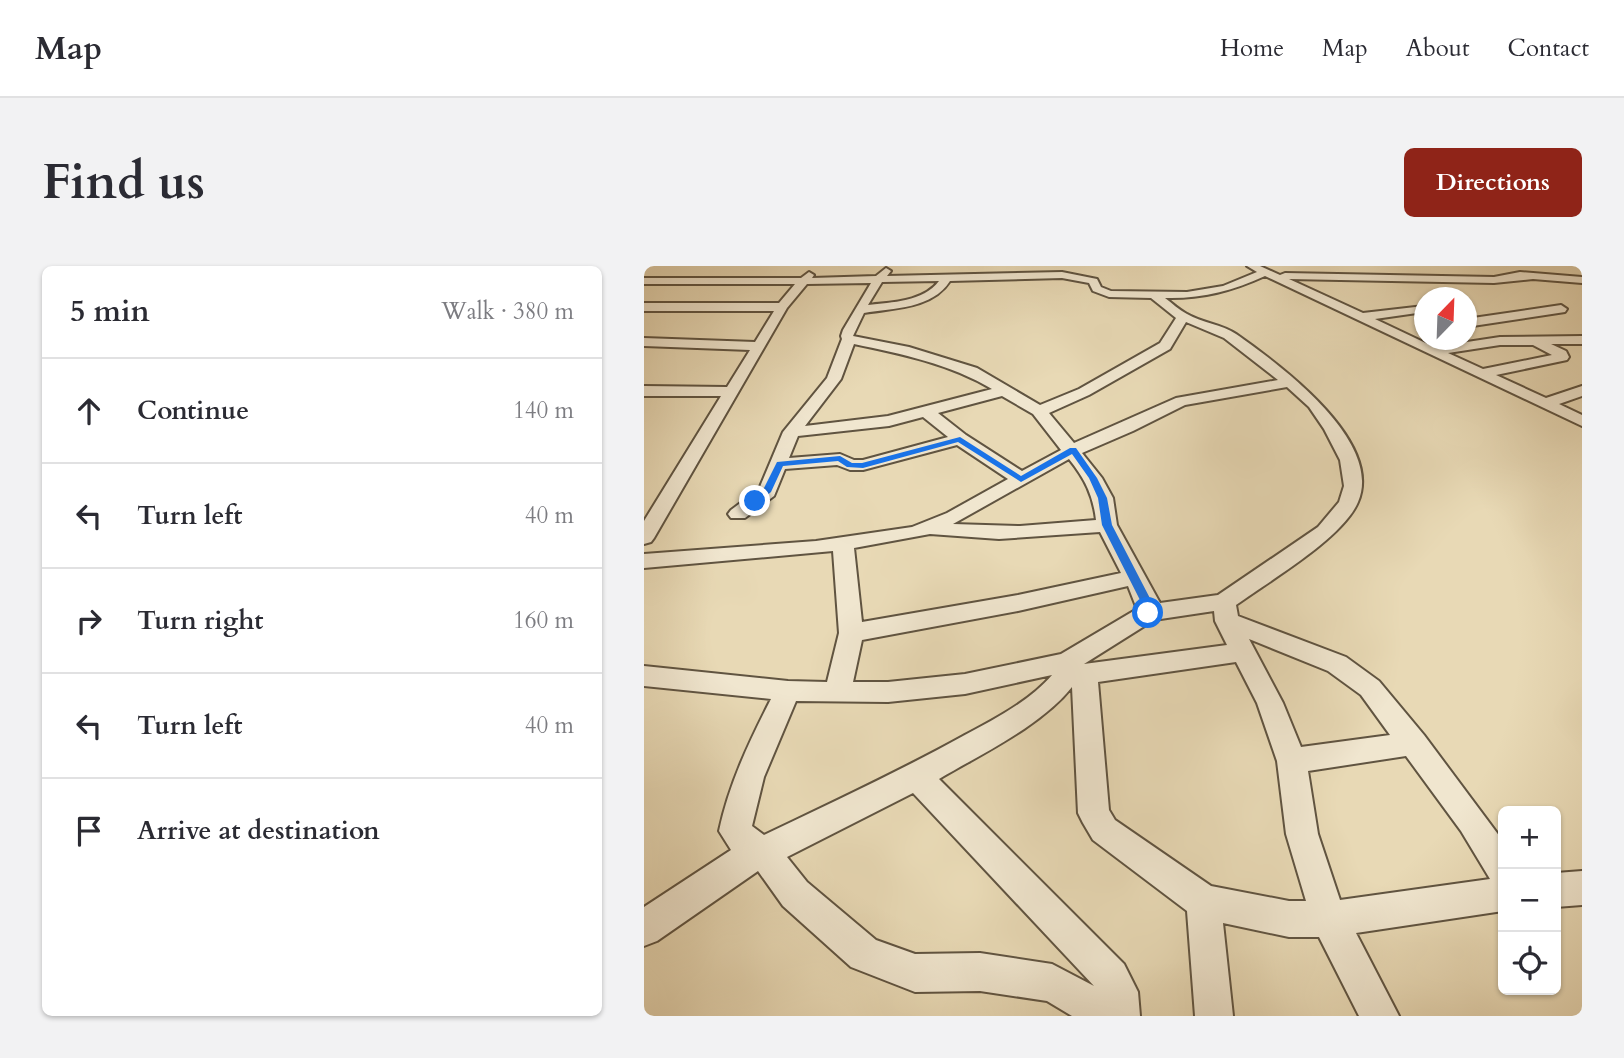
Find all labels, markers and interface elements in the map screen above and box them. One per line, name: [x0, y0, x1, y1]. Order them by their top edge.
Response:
text: Map: [35, 26, 102, 71]
text: Home: [1220, 32, 1284, 65]
text: Map: [1322, 32, 1368, 65]
text: About: [1406, 32, 1470, 65]
text: Contact: [1508, 32, 1589, 65]
button: Directions: [1404, 148, 1582, 217]
text: Find us: [42, 149, 205, 216]
north arrow: [1414, 287, 1477, 350]
text: 5 min: [70, 291, 150, 332]
text: Walk · 380 m: [441, 296, 574, 327]
icon: ahead: [70, 392, 108, 430]
text: Continue: [137, 393, 249, 428]
text: 140 m: [513, 395, 574, 426]
route end: [739, 485, 770, 516]
icon: left: [70, 497, 108, 535]
text: Turn left: [137, 498, 242, 533]
text: 40 m: [525, 500, 574, 531]
route start: [1132, 597, 1163, 628]
icon: right: [70, 602, 108, 640]
text: Turn right: [137, 603, 264, 638]
text: 160 m: [513, 605, 574, 636]
icon: left: [70, 707, 108, 745]
text: Turn left: [137, 708, 242, 743]
text: 40 m: [525, 710, 574, 741]
map controls: [1498, 806, 1561, 995]
button: +: [1498, 806, 1561, 869]
icon: arrive: [70, 812, 108, 850]
text: Arrive at destination: [137, 813, 380, 848]
button: −: [1498, 869, 1561, 932]
button: locate: [1498, 932, 1561, 995]

